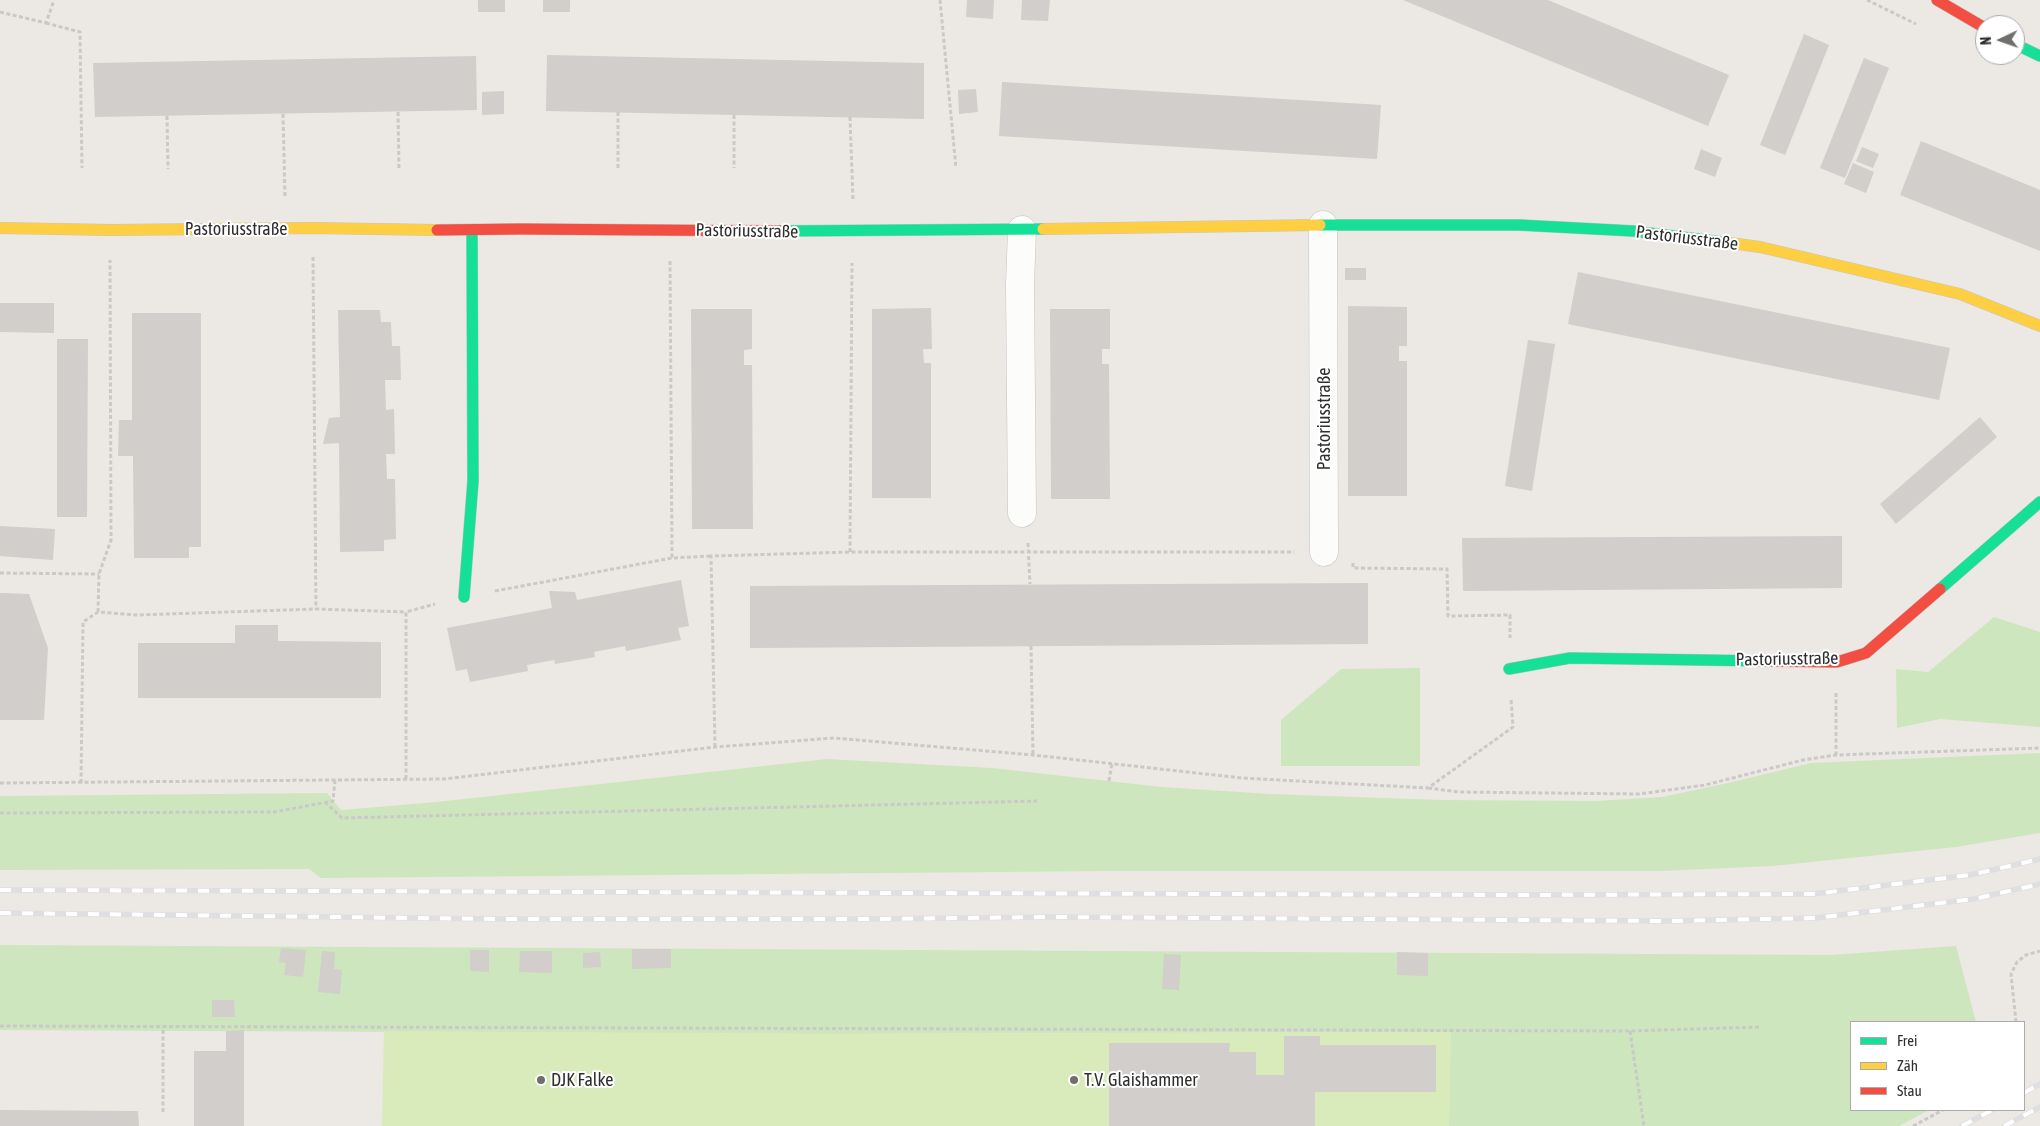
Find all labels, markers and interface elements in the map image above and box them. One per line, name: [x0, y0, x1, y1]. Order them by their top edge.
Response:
north arrow: [1975, 15, 2025, 65]
text: N: [1978, 36, 1994, 45]
street label: Pastoriusstraße: [185, 218, 287, 240]
street label: Pastoriusstraße: [696, 219, 798, 243]
street label: Pastoriusstraße: [1635, 221, 1739, 255]
street label: Pastoriusstraße: [1313, 368, 1335, 470]
street label: Pastoriusstraße: [1736, 647, 1838, 671]
legend: [1850, 1021, 2025, 1111]
text: Frei: [1897, 1032, 1917, 1049]
text: Zäh: [1897, 1057, 1918, 1074]
place label: DJK Falke: [551, 1069, 613, 1091]
place label: T.V. Glaishammer: [1084, 1069, 1198, 1091]
marker: DJK Falke: [535, 1074, 547, 1086]
marker: T.V. Glaishammer: [1068, 1074, 1080, 1086]
text: Stau: [1897, 1082, 1922, 1099]

